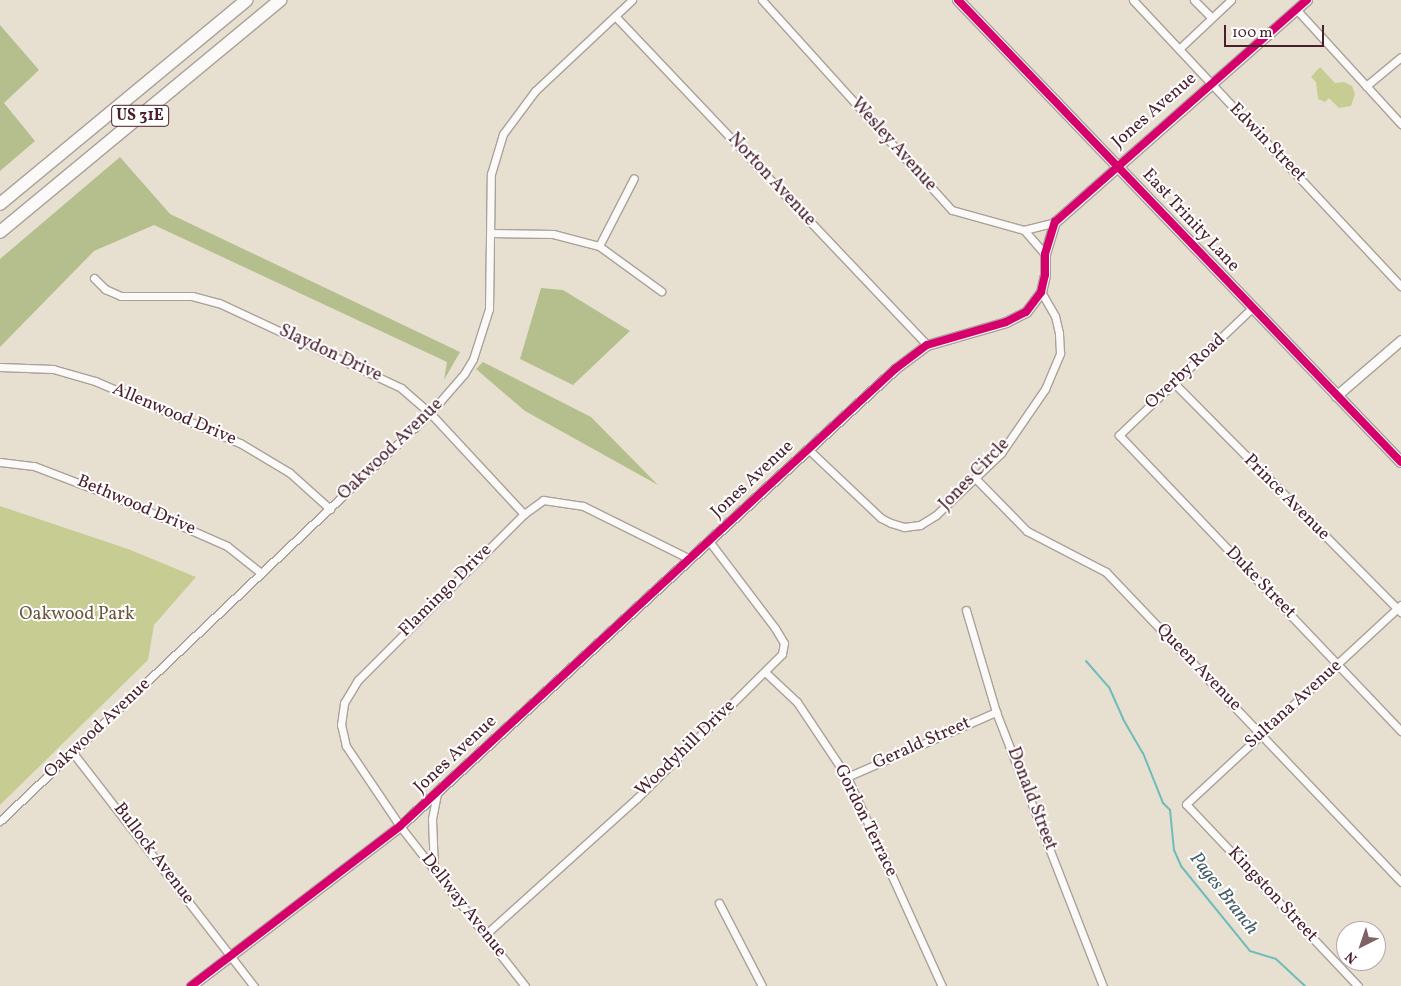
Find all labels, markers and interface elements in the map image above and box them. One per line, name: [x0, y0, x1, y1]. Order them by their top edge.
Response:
scale bar: [1226, 15, 1326, 47]
text: 100 m: [1232, 23, 1272, 44]
street label: Jones Avenue: [1108, 68, 1202, 154]
street label: Wesley Avenue: [845, 94, 941, 196]
street label: Edwin Street: [1224, 99, 1310, 187]
road number: US 31E: [110, 102, 170, 130]
street label: Norton Avenue: [722, 129, 820, 231]
street label: East Trinity Lane: [1136, 165, 1244, 277]
street label: Slaydon Drive: [275, 321, 385, 387]
street label: Overby Road: [1141, 329, 1231, 415]
street label: Allenwood Drive: [109, 379, 239, 451]
street label: Oakwood Avenue: [334, 394, 448, 506]
street label: Jones Circle: [935, 434, 1015, 516]
street label: Jones Avenue: [707, 436, 799, 524]
street label: Prince Avenue: [1238, 450, 1334, 546]
street label: Bethwood Drive: [73, 471, 199, 541]
street label: Flamingo Drive: [395, 540, 497, 642]
street label: Duke Street: [1220, 542, 1300, 624]
park label: Oakwood Park: [19, 604, 135, 626]
street label: Queen Avenue: [1151, 620, 1245, 716]
street label: Sultana Avenue: [1241, 656, 1347, 754]
street label: Oakwood Avenue: [40, 674, 156, 784]
street label: Woodyhill Drive: [632, 696, 740, 802]
street label: Jones Avenue: [410, 711, 502, 799]
street label: Gerald Street: [870, 713, 974, 775]
street label: Donald Street: [1001, 744, 1061, 854]
street label: Gordon Terrace: [828, 761, 902, 881]
street label: Bullock Avenue: [108, 799, 198, 909]
street label: Kingston Street: [1222, 843, 1322, 947]
water label: Pages Branch: [1184, 848, 1262, 940]
street label: Dellway Avenue: [415, 849, 511, 963]
north arrow: [1336, 921, 1386, 971]
text: N: [1341, 946, 1362, 967]

